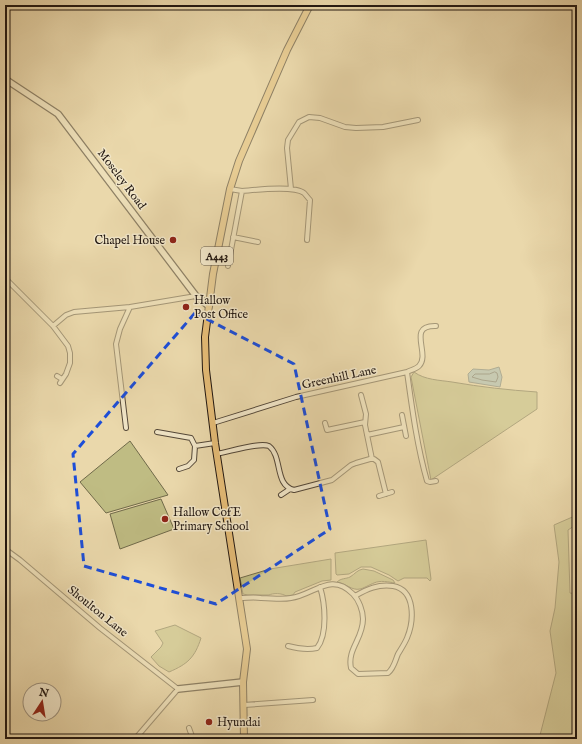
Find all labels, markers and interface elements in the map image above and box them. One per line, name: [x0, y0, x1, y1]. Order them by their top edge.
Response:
street label: Moseley Road: [94, 146, 150, 213]
place label: Chapel House: [94, 233, 165, 249]
marker: Chapel House: [168, 235, 178, 245]
road number: A443: [201, 247, 233, 265]
place label: Hallow Post Office: [194, 293, 249, 322]
marker: Hallow Post Office: [181, 302, 191, 312]
street label: Greenhill Lane: [300, 362, 378, 393]
place label: Hallow CofE Primary School: [173, 505, 249, 534]
marker: Hallow CofE Primary School: [160, 514, 170, 524]
street label: Shoulton Lane: [64, 582, 131, 641]
north arrow: [22, 682, 62, 722]
text: N: [37, 685, 50, 701]
place label: Hyundai: [217, 715, 260, 730]
marker: Hyundai: [204, 717, 214, 727]

